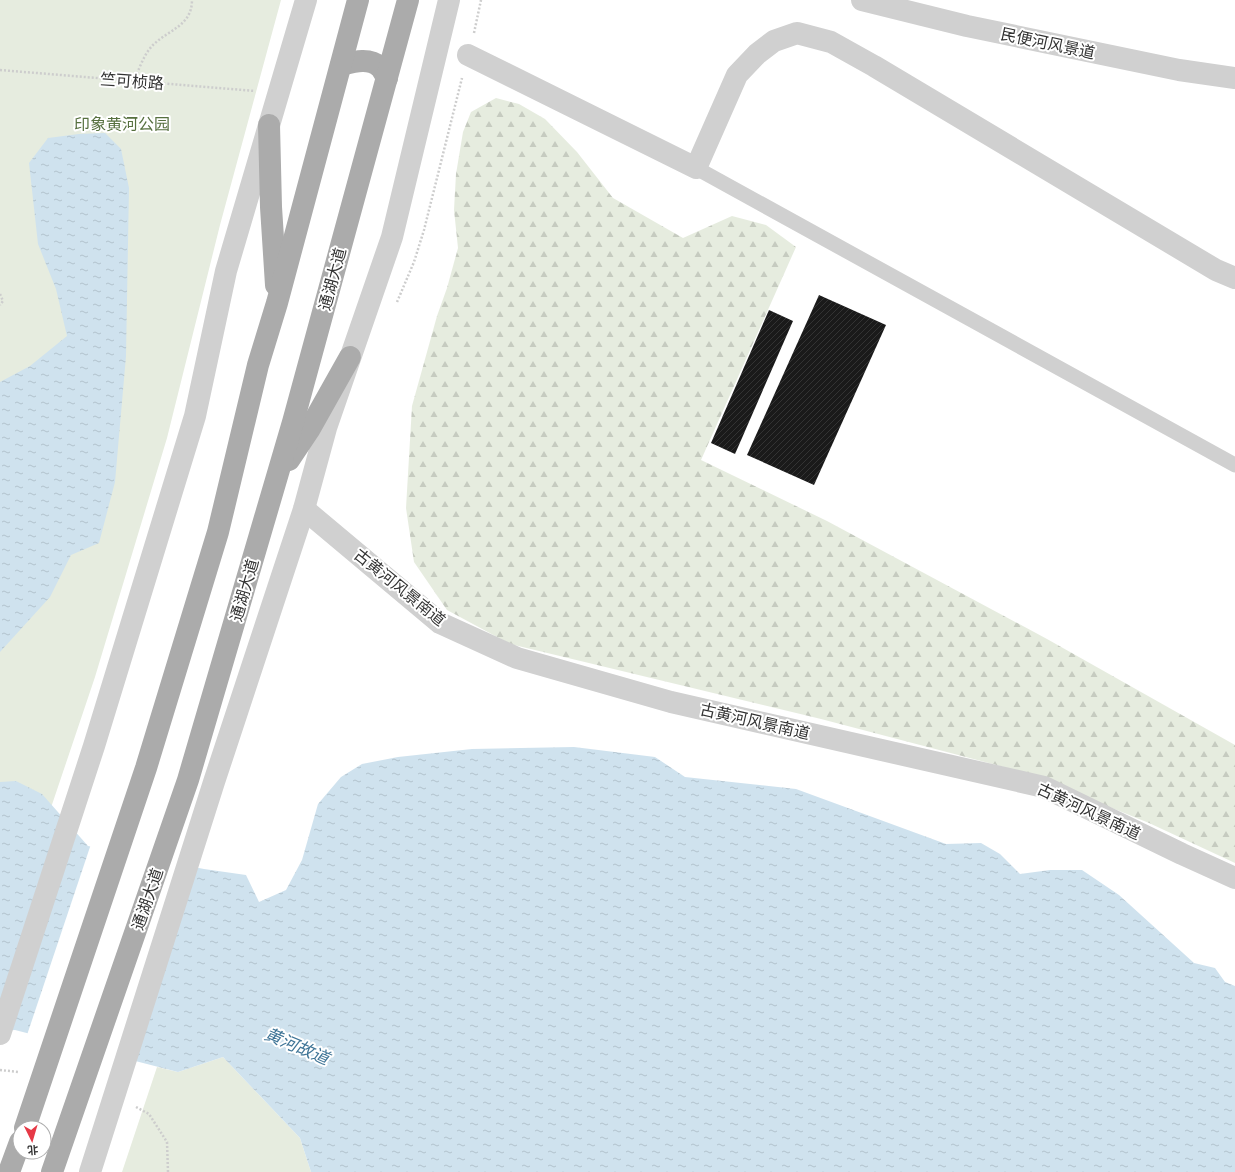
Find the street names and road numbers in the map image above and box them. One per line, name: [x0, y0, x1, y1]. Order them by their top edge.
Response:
street label: 民便河风景道: [999, 22, 1097, 65]
street label: 竺可桢路: [99, 68, 165, 95]
street label: 通湖大道: [313, 245, 352, 313]
street label: 古黄河风景南道: [349, 543, 450, 632]
street label: 通湖大道: [225, 556, 264, 624]
street label: 古黄河风景南道: [698, 698, 812, 745]
street label: 古黄河风景南道: [1033, 777, 1144, 846]
street label: 通湖大道: [126, 865, 169, 933]

